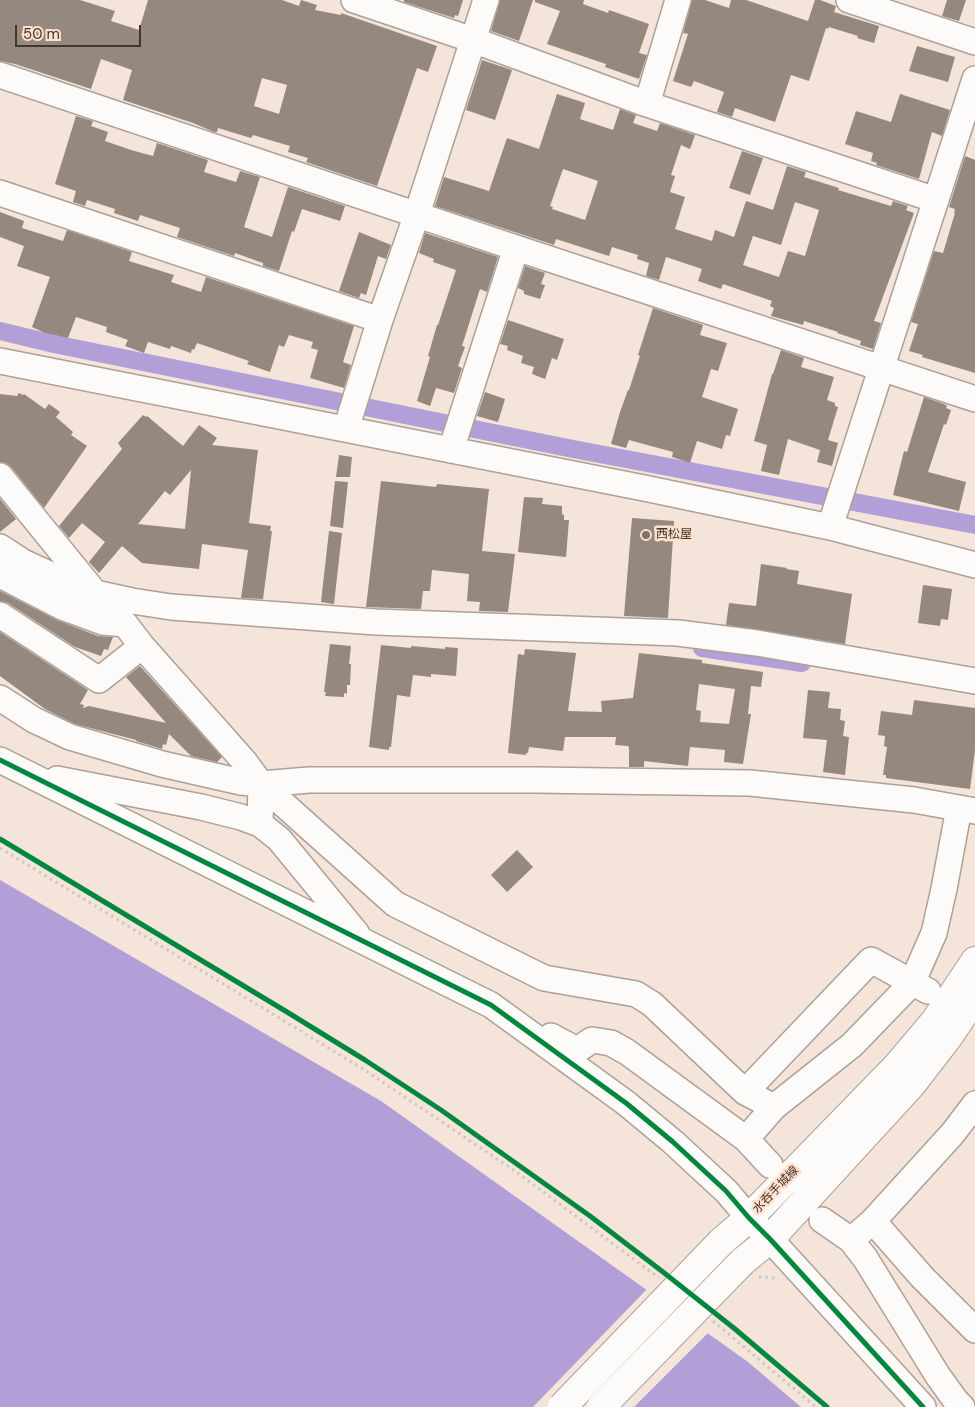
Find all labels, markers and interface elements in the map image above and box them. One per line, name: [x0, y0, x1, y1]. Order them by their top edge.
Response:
scale bar: [18, 15, 144, 47]
text: 50 m: [23, 24, 60, 44]
place label: 西松屋: [656, 528, 692, 542]
marker: 西松屋: [640, 529, 652, 541]
street label: 水呑手城線: [750, 1163, 802, 1217]

